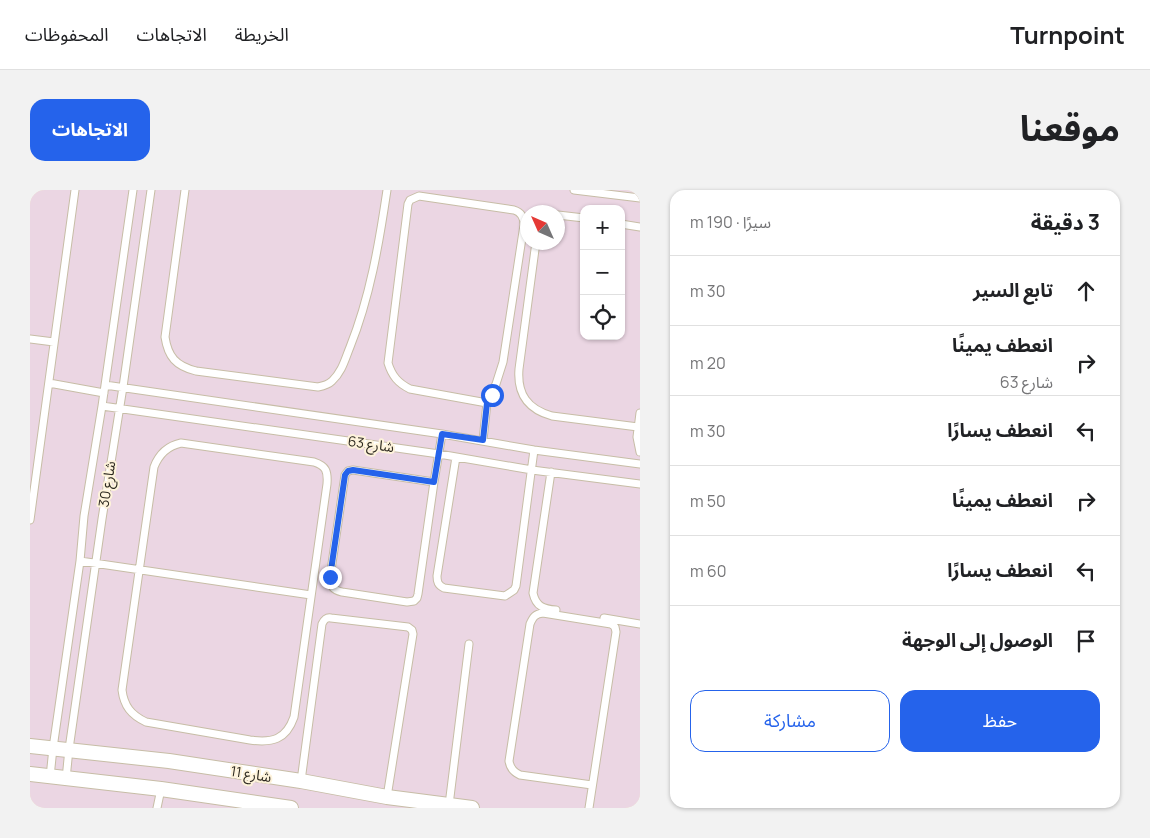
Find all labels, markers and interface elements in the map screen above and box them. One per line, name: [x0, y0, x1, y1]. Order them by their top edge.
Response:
text: Turnpoint: [1010, 18, 1125, 51]
text: المحفوظات: [25, 22, 109, 46]
text: الاتجاهات: [137, 22, 207, 46]
text: الخريطة: [235, 22, 289, 46]
button: الاتجاهات: [30, 99, 150, 161]
text: موقعنا: [1020, 104, 1120, 152]
north arrow: [520, 205, 565, 250]
map controls: [580, 205, 625, 340]
button: +: [580, 205, 625, 250]
text: 3 دقيقة: [1031, 208, 1100, 236]
text: سيرًا · 190 m: [690, 211, 771, 233]
button: −: [580, 250, 625, 295]
text: تابع السير: [973, 277, 1053, 303]
icon: ahead: [1072, 277, 1100, 305]
text: 30 m: [690, 280, 725, 302]
button: locate: [580, 295, 625, 340]
text: انعطف يمينًا: [952, 332, 1053, 358]
icon: right: [1072, 349, 1100, 377]
text: 20 m: [690, 352, 726, 374]
text: شارع 63: [1000, 371, 1053, 393]
route start: [481, 384, 504, 407]
text: انعطف يسارًا: [947, 417, 1053, 443]
icon: left: [1072, 417, 1100, 445]
text: 30 m: [690, 420, 725, 442]
street label: شارع 63: [346, 431, 395, 458]
street label: شارع 30: [93, 460, 121, 509]
text: انعطف يمينًا: [952, 487, 1053, 513]
icon: right: [1072, 487, 1100, 515]
text: 50 m: [690, 490, 726, 512]
text: انعطف يسارًا: [947, 557, 1053, 583]
icon: left: [1072, 557, 1100, 585]
text: 60 m: [690, 560, 726, 582]
route end: [319, 566, 342, 589]
text: الوصول إلى الوجهة: [902, 627, 1053, 653]
icon: arrive: [1072, 627, 1100, 655]
button: مشاركة: [690, 690, 890, 752]
button: حفظ: [900, 690, 1100, 752]
street label: شارع 11: [229, 761, 273, 788]

